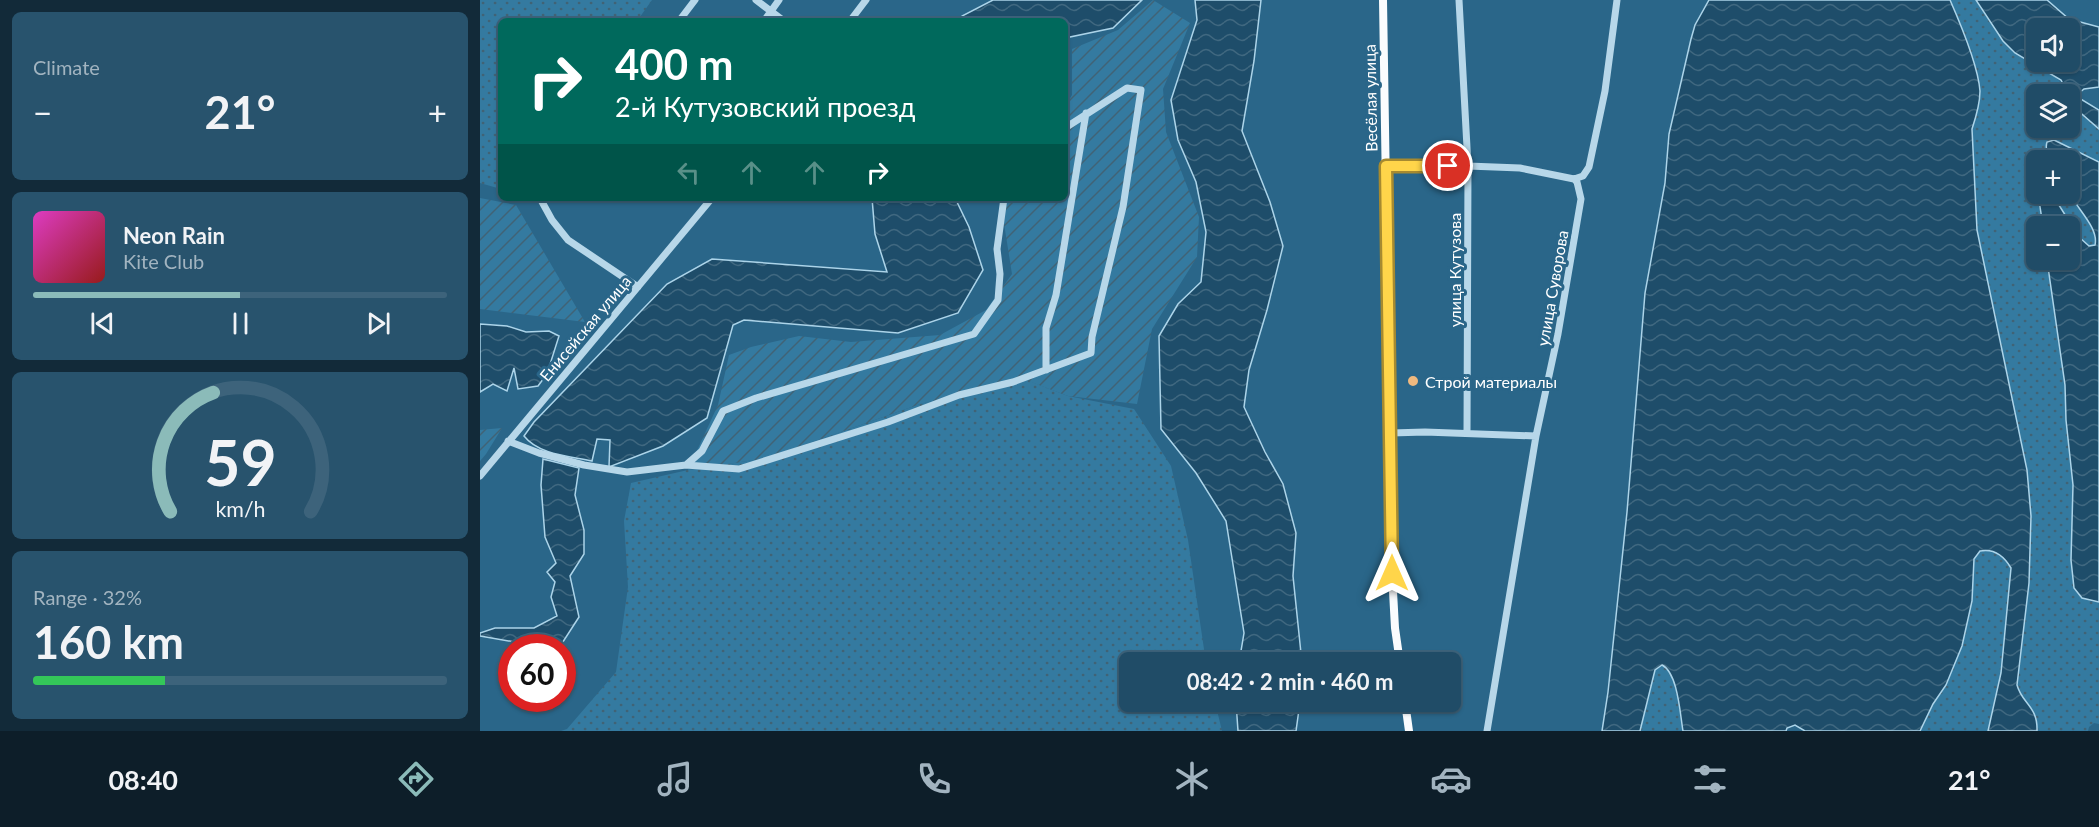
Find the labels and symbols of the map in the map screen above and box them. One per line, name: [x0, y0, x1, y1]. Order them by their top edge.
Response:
street label: Весёлая улица: [1360, 44, 1380, 152]
pin: [1422, 140, 1473, 191]
street label: улица Кутузова: [1445, 213, 1464, 327]
street label: улица Суворова: [1532, 229, 1572, 347]
street label: Енисейская улица: [535, 271, 635, 385]
place label: Строй материалы: [1425, 372, 1557, 391]
marker: Строй материалы: [1406, 374, 1420, 388]
position arrow: [1360, 541, 1424, 605]
speed limit sign: 60: [498, 634, 576, 712]

